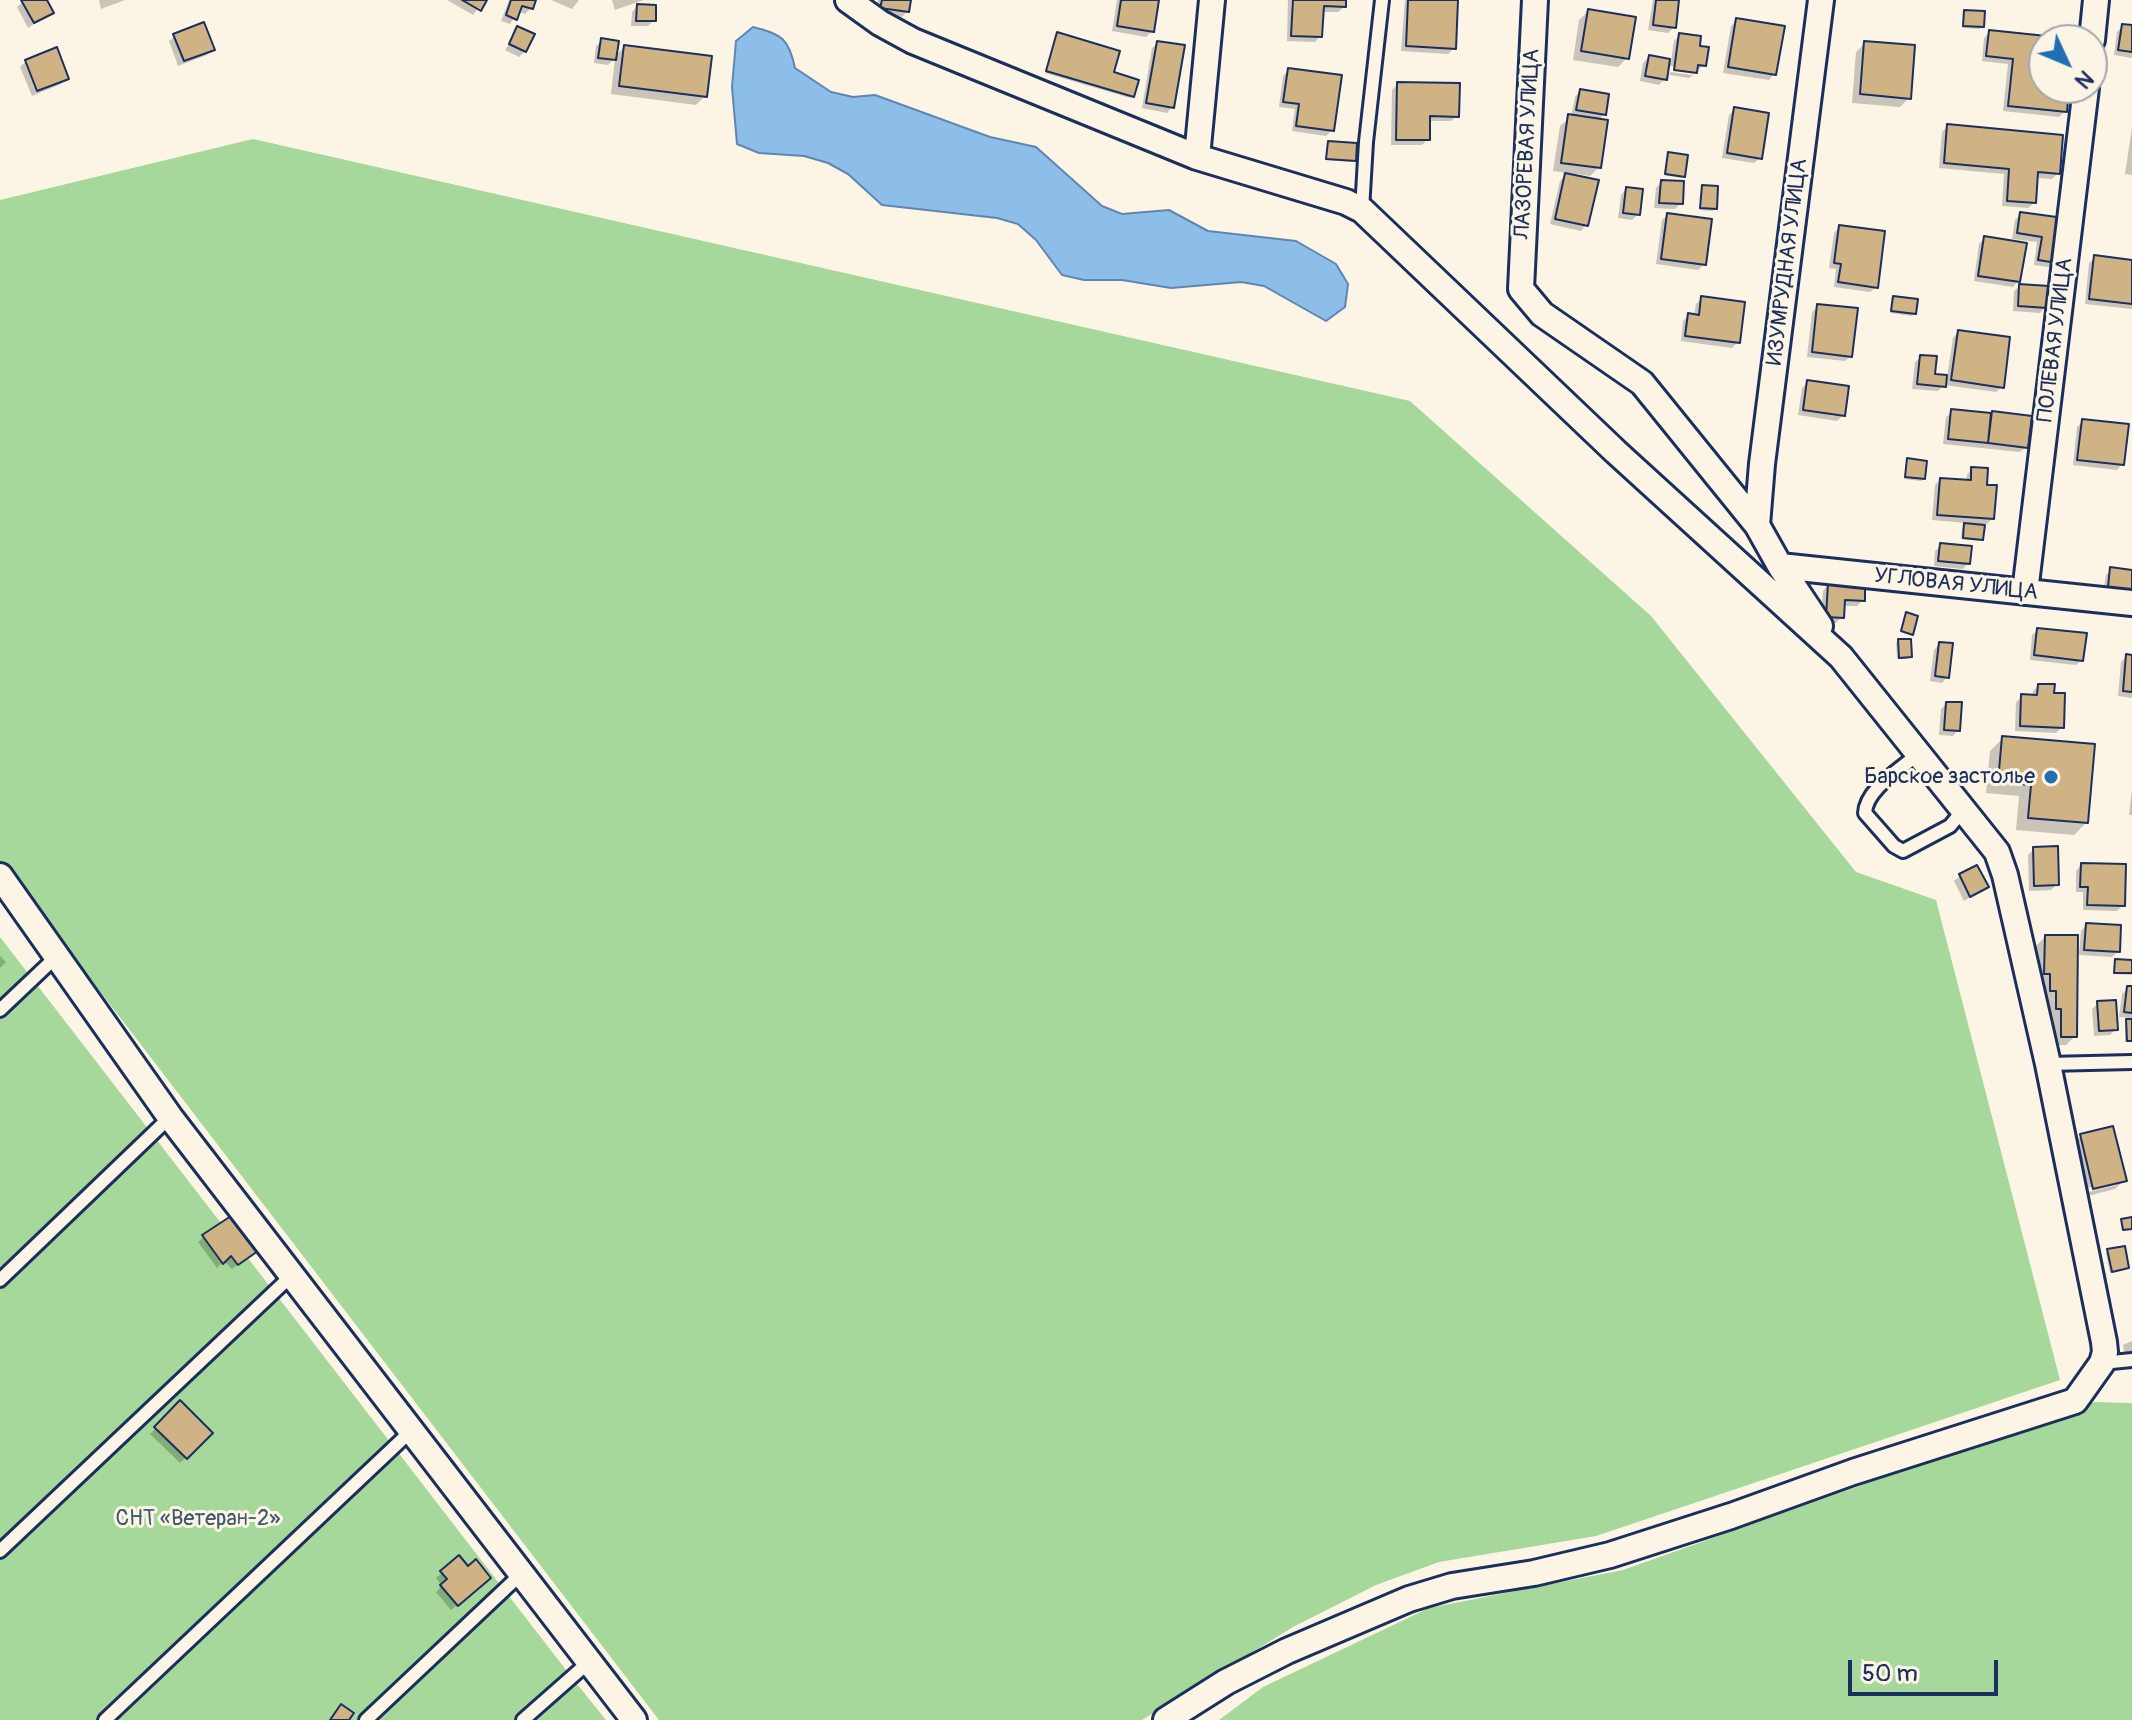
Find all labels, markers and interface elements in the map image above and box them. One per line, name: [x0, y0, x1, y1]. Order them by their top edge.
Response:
north arrow: [2028, 24, 2108, 104]
street label: ЛАЗОРЕВАЯ УЛИЦА: [1510, 48, 1546, 240]
text: N: [2069, 64, 2099, 94]
street label: ИЗУМРУДНАЯ УЛИЦА: [1762, 157, 1814, 367]
street label: ПОЛЕВАЯ УЛИЦА: [2033, 256, 2079, 424]
street label: УГЛОВАЯ УЛИЦА: [1873, 563, 2039, 607]
place label: Барское застолье: [1864, 764, 2035, 790]
marker: Барское застолье: [2042, 768, 2060, 786]
park label: СНТ «Ветеран-2»: [116, 1506, 280, 1532]
scale bar: [1852, 1644, 2002, 1694]
text: 50 m: [1862, 1659, 1918, 1688]

